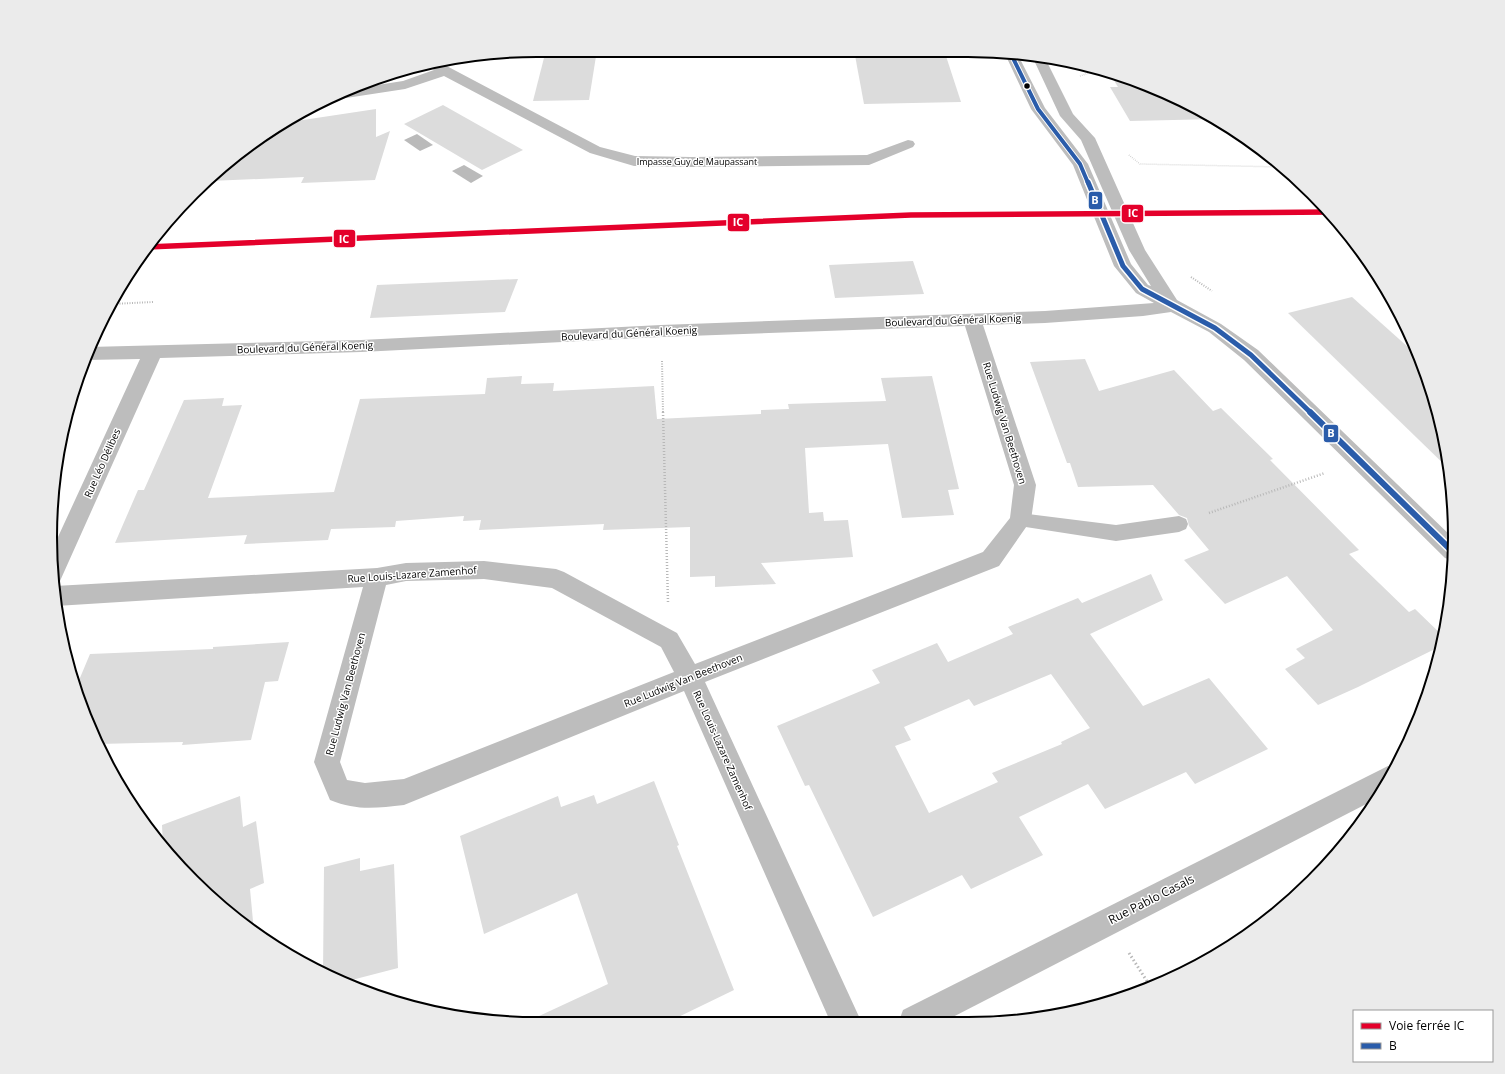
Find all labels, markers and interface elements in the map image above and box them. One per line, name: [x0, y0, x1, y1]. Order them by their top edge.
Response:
unlabelled marker: [1022, 81, 1032, 91]
street label: Impasse Guy de Maupassant: [637, 155, 757, 168]
line badge: B: [1088, 191, 1103, 210]
text: B: [1091, 192, 1099, 207]
line badge: IC: [1121, 204, 1144, 223]
text: IC: [1128, 205, 1138, 220]
line badge: IC: [727, 213, 750, 232]
text: IC: [733, 214, 743, 229]
line badge: IC: [333, 229, 356, 248]
text: IC: [339, 231, 349, 246]
street label: Boulevard du Général Koenig: [885, 311, 1022, 329]
street label: Boulevard du Général Koenig: [561, 322, 698, 344]
street label: Boulevard du Général Koenig: [237, 338, 374, 356]
street label: Rue Ludwig Van Beethoven: [980, 360, 1030, 486]
line badge: B: [1323, 424, 1339, 443]
text: B: [1327, 425, 1335, 440]
street label: Rue Léo Délibes: [80, 426, 124, 500]
street label: Rue Louis-Lazare Zamenhof: [347, 562, 478, 586]
street label: Rue Ludwig Van Beethoven: [322, 631, 368, 757]
street label: Rue Ludwig Van Beethoven: [622, 650, 744, 710]
street label: Rue Louis-Lazare Zamenhof: [690, 688, 756, 813]
street label: Rue Pablo Casals: [1105, 870, 1197, 928]
legend: [1353, 1010, 1493, 1062]
text: Voie ferrée IC: [1389, 1017, 1465, 1034]
text: B: [1389, 1037, 1397, 1054]

